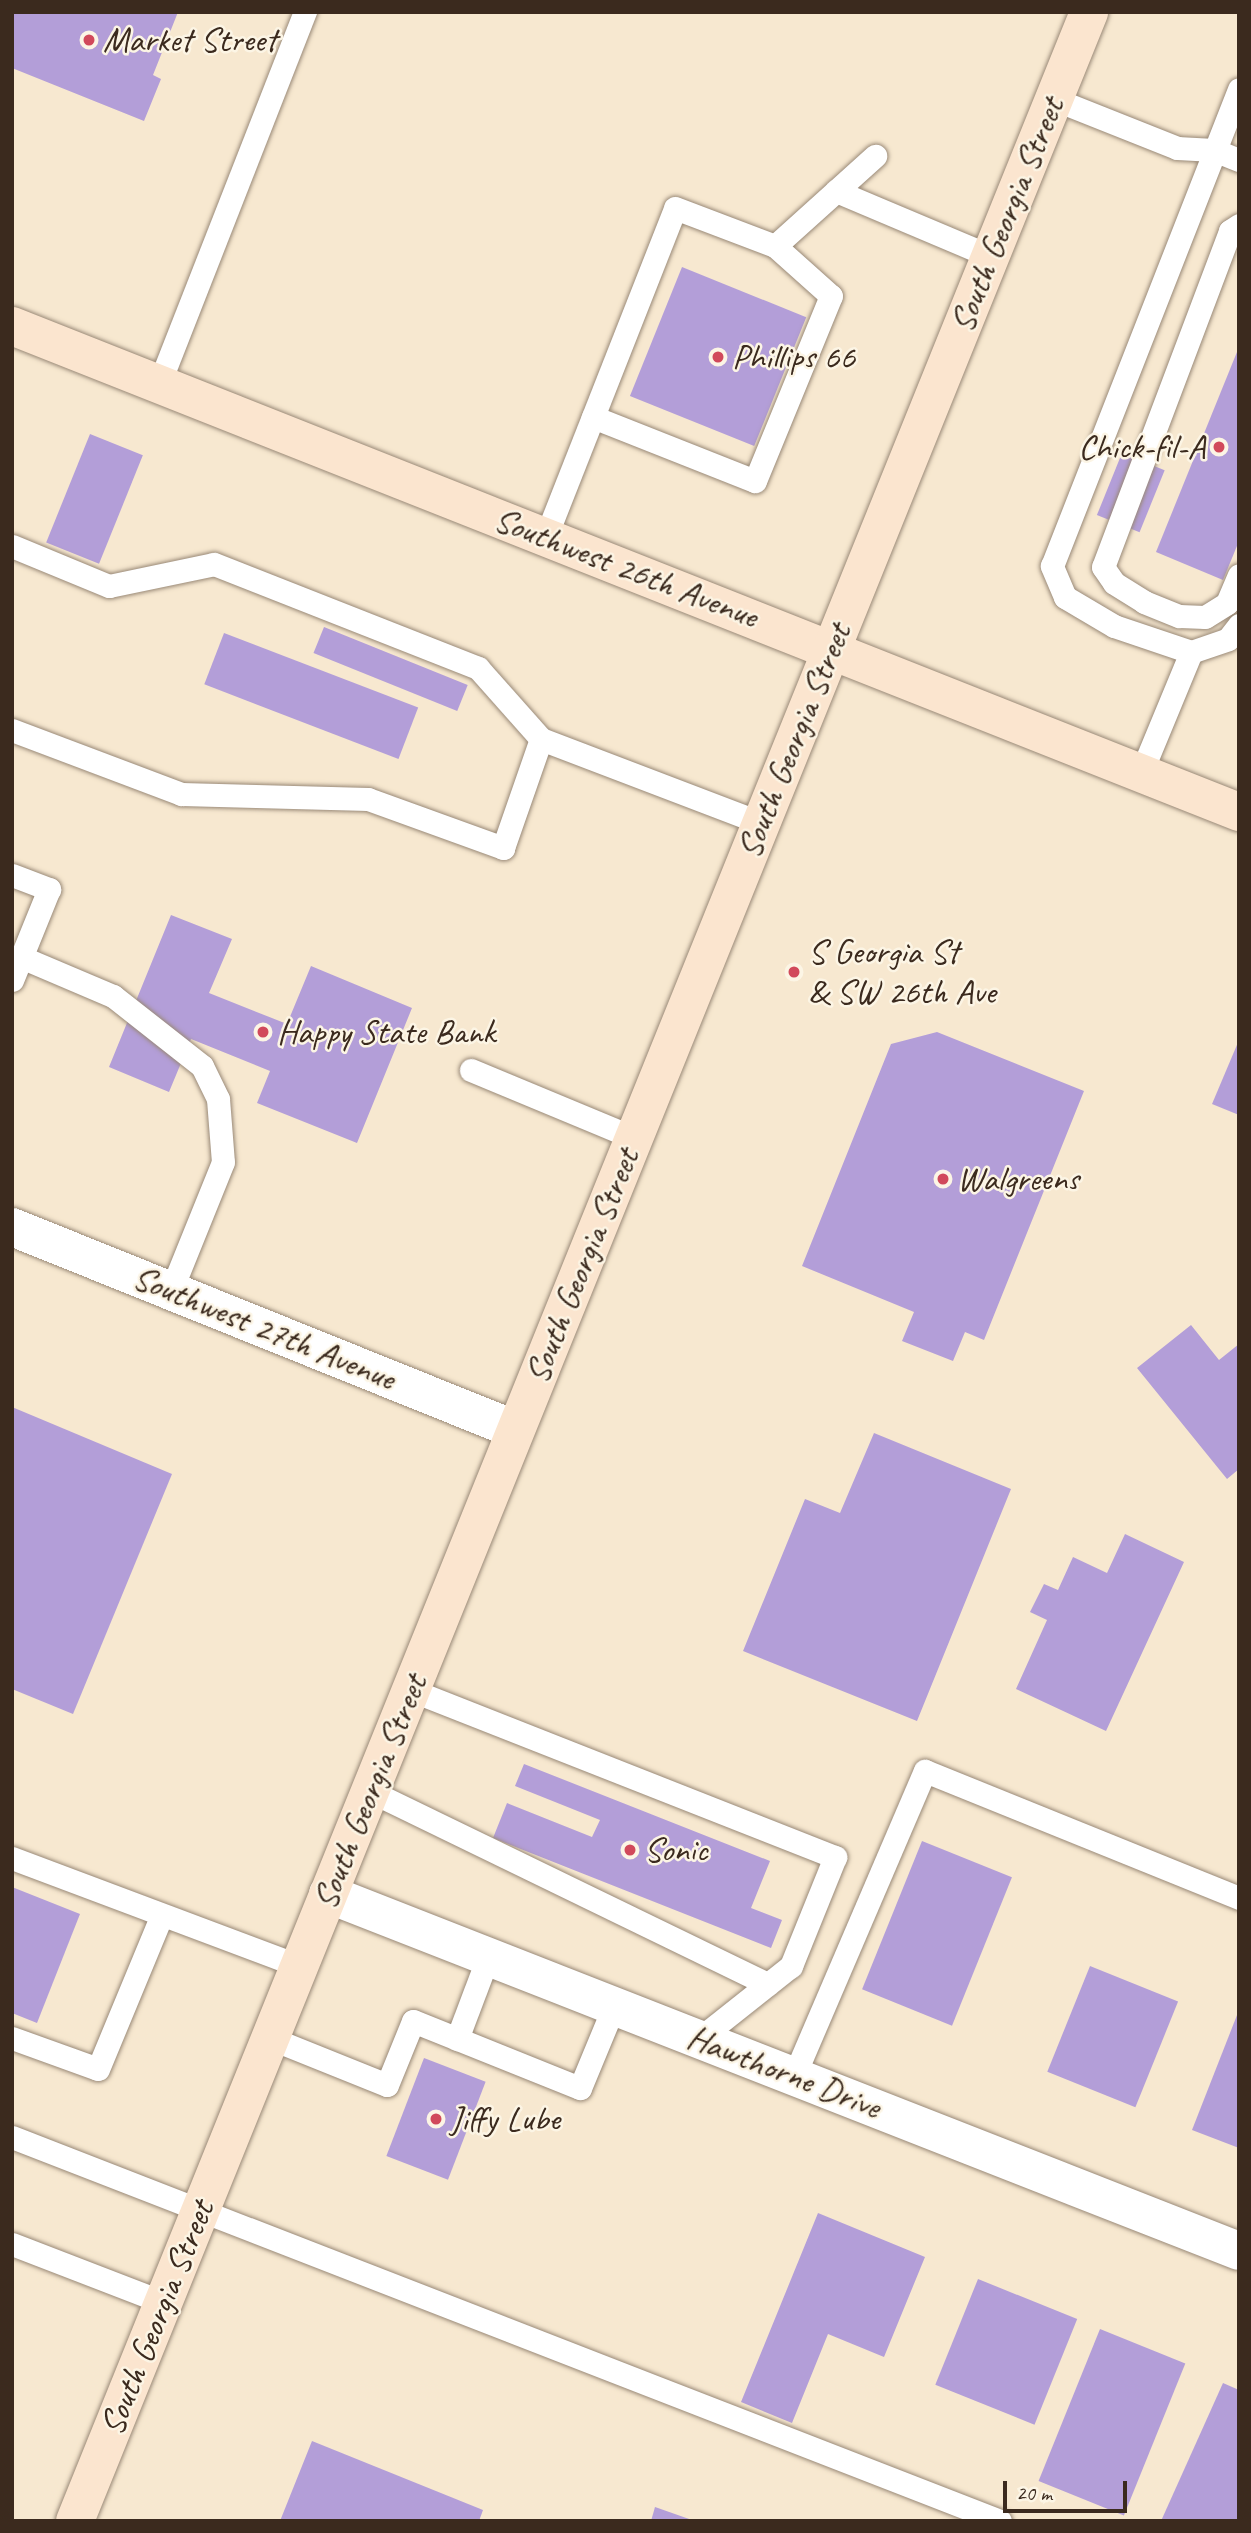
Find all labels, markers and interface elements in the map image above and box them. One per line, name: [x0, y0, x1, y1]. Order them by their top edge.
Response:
place label: Market Street: [103, 19, 277, 61]
marker: Market Street: [81, 32, 97, 48]
street label: South Georgia Street: [941, 91, 1073, 339]
place label: Phillips 66: [732, 336, 855, 378]
marker: Phillips 66: [710, 349, 726, 365]
place label: Chick-fil-A: [1078, 426, 1205, 468]
marker: Chick-fil-A: [1211, 439, 1227, 455]
street label: Southwest 26th Avenue: [488, 498, 764, 638]
street label: South Georgia Street: [728, 617, 860, 865]
place label: S Georgia St & SW 26th Ave: [808, 931, 995, 1013]
marker: S Georgia St & SW 26th Ave: [786, 964, 802, 980]
place label: Happy State Bank: [277, 1011, 497, 1053]
marker: Happy State Bank: [255, 1024, 271, 1040]
street label: South Georgia Street: [516, 1142, 648, 1390]
place label: Walgreens: [957, 1158, 1079, 1200]
marker: Walgreens: [935, 1171, 951, 1187]
street label: Southwest 27th Avenue: [127, 1256, 401, 1400]
street label: South Georgia Street: [304, 1668, 436, 1916]
place label: Sonic: [644, 1829, 708, 1871]
marker: Sonic: [622, 1842, 638, 1858]
street label: Hawthorne Drive: [681, 2016, 887, 2128]
place label: Jiffy Lube: [450, 2098, 558, 2140]
marker: Jiffy Lube: [428, 2111, 444, 2127]
street label: South Georgia Street: [91, 2194, 223, 2442]
scale bar: [1006, 2466, 1130, 2510]
text: 20 m: [1016, 2480, 1052, 2506]

